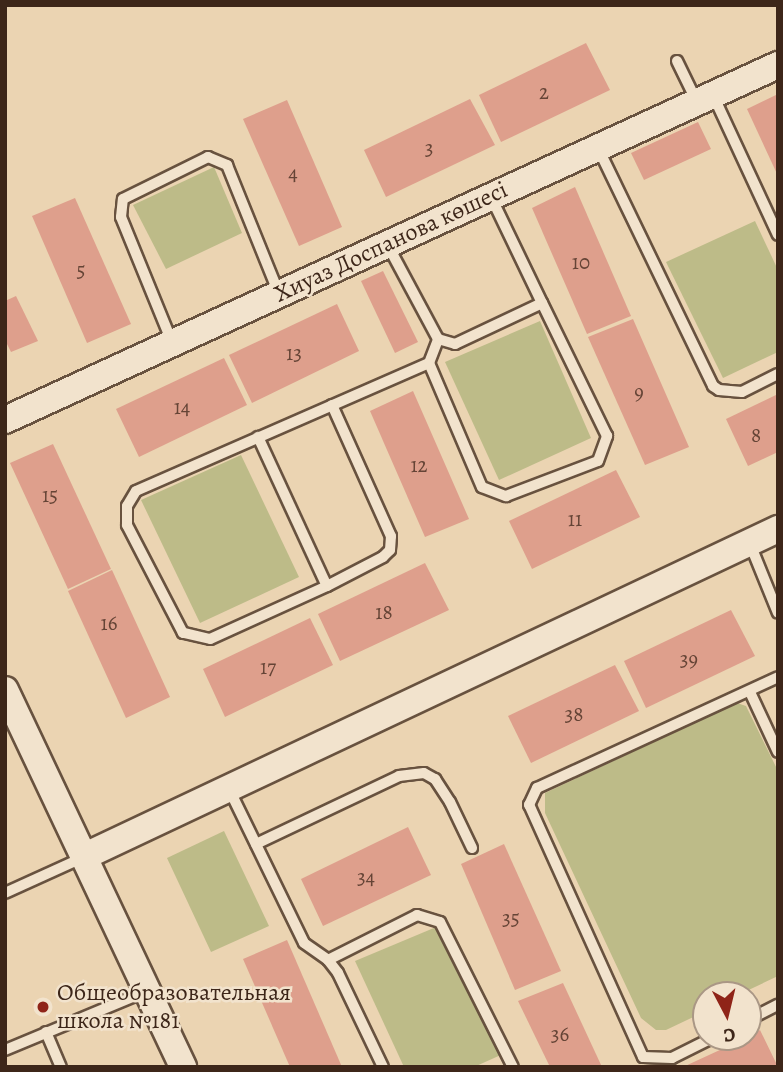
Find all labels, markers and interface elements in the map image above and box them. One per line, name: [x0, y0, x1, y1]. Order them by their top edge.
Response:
house number: 2: [539, 79, 549, 105]
house number: 3: [425, 135, 433, 161]
house number: 4: [288, 160, 298, 186]
street label: Хиуаз Доспанова көшесі: [270, 175, 512, 309]
house number: 10: [572, 249, 590, 275]
house number: 5: [76, 257, 86, 283]
house number: 13: [286, 340, 302, 366]
house number: 9: [634, 379, 644, 405]
house number: 14: [174, 394, 190, 420]
house number: 8: [751, 422, 761, 448]
house number: 12: [410, 452, 428, 478]
house number: 15: [42, 482, 58, 508]
house number: 11: [568, 506, 582, 532]
house number: 18: [375, 599, 393, 625]
house number: 16: [101, 610, 117, 636]
house number: 39: [680, 646, 698, 672]
house number: 17: [260, 654, 276, 680]
house number: 38: [565, 701, 583, 727]
house number: 34: [357, 864, 375, 890]
house number: 35: [502, 905, 520, 931]
place label: Общеобразовательная школа №181: [57, 979, 291, 1035]
north arrow: [692, 981, 762, 1051]
marker: Общеобразовательная школа №181: [35, 999, 51, 1015]
house number: 36: [551, 1021, 569, 1047]
text: С: [722, 1021, 737, 1048]

